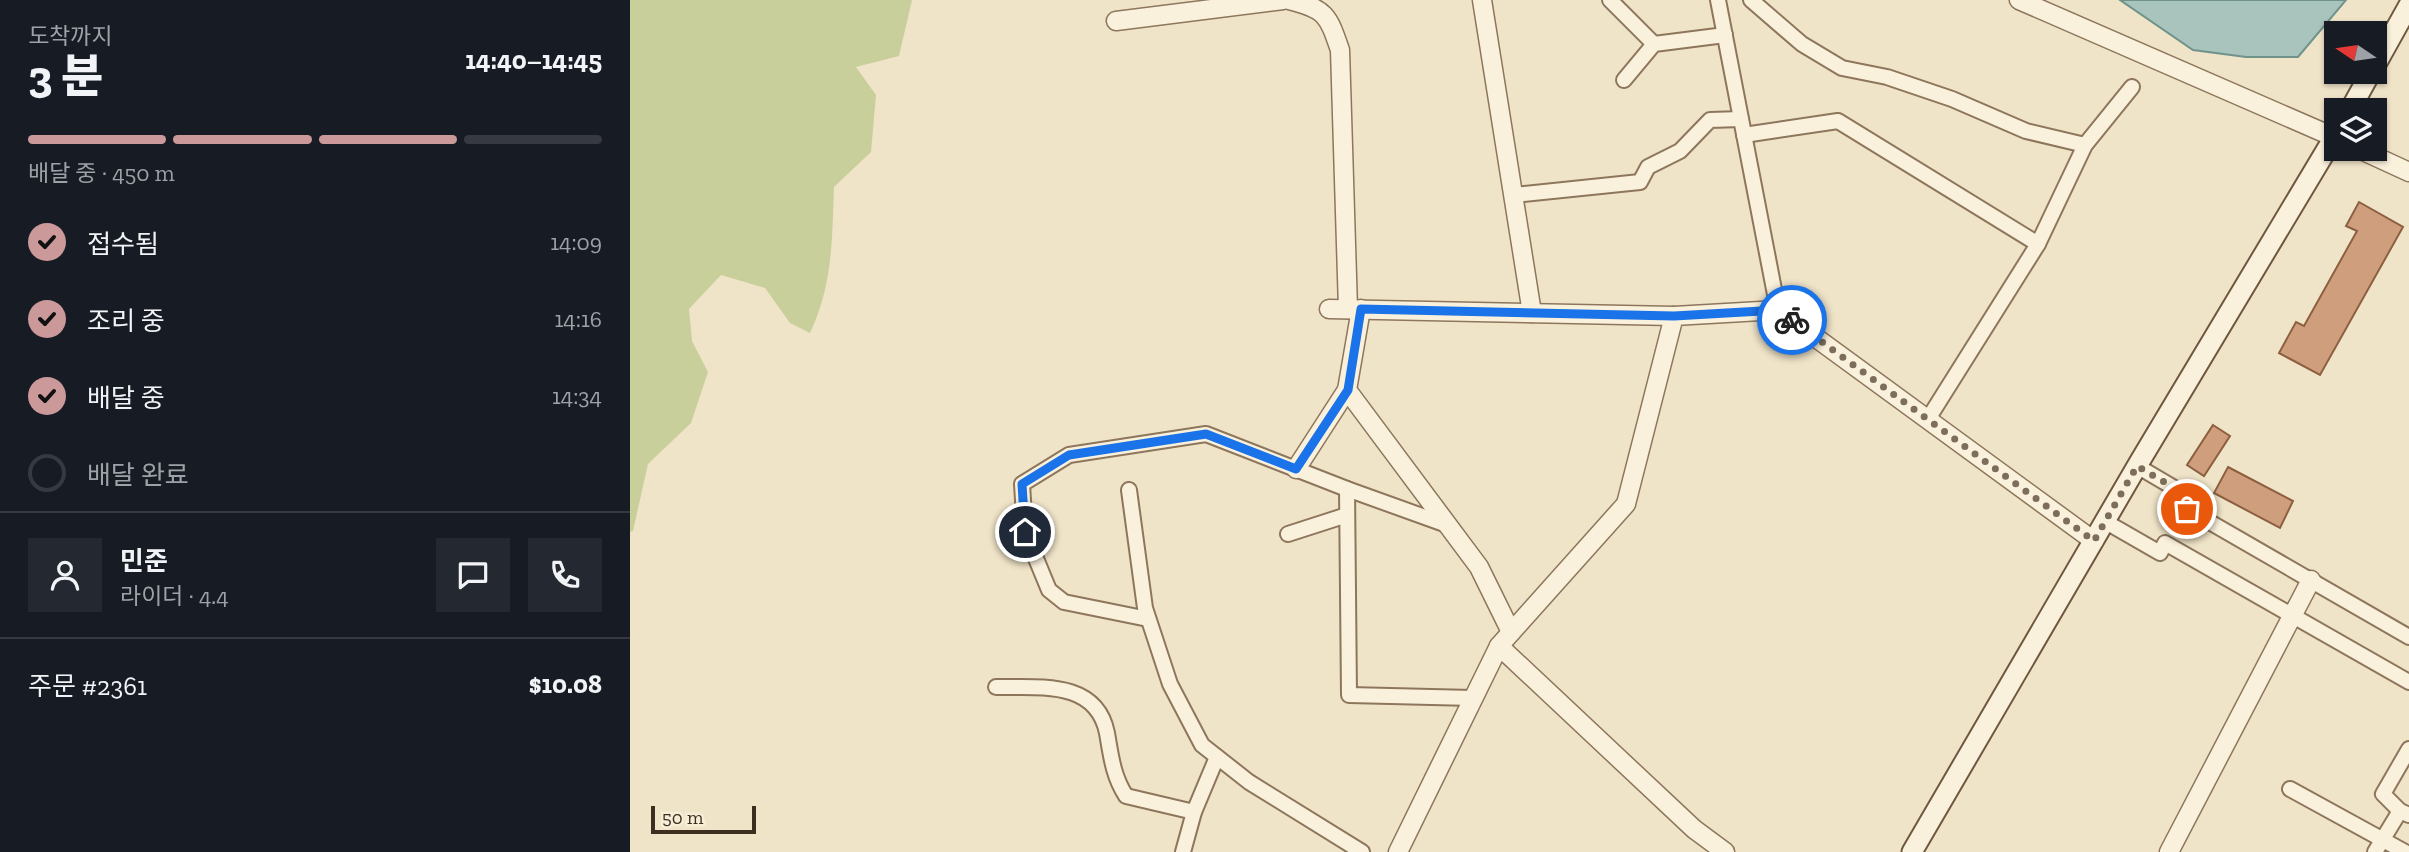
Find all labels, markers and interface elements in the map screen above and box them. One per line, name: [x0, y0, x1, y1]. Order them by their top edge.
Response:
north arrow: [2324, 21, 2387, 84]
map controls: [2324, 21, 2387, 161]
text: 도착까지: [28, 22, 113, 50]
text: 14:40–14:45: [465, 44, 602, 76]
text: 3 분: [28, 49, 103, 104]
button: layers: [2324, 98, 2387, 161]
text: 배달 중 · 450 m: [28, 159, 175, 187]
icon: check: [28, 223, 66, 261]
text: 접수됨: [87, 228, 159, 260]
text: 14:09: [550, 228, 602, 256]
courier: [1757, 285, 1827, 355]
icon: check: [28, 300, 66, 338]
icon: bike: [1773, 301, 1811, 339]
text: 조리 중: [87, 305, 165, 337]
text: 14:16: [555, 305, 602, 333]
icon: check: [28, 377, 66, 415]
text: 배달 중: [87, 382, 165, 414]
text: 14:34: [552, 382, 602, 410]
text: 배달 완료: [87, 459, 189, 491]
pin: [2157, 479, 2217, 539]
icon: bag: [2168, 490, 2206, 528]
pin: [995, 502, 1055, 562]
icon: home: [1006, 513, 1044, 551]
button: person: [28, 538, 102, 612]
button: chat: [436, 538, 510, 612]
button: phone: [528, 538, 602, 612]
text: 민준: [120, 545, 168, 577]
text: 라이더 · 4.4: [120, 582, 229, 610]
text: $10.08: [529, 668, 602, 700]
text: 주문 #2361: [28, 670, 147, 702]
scale bar: [651, 803, 756, 835]
text: 50 m: [662, 806, 703, 829]

